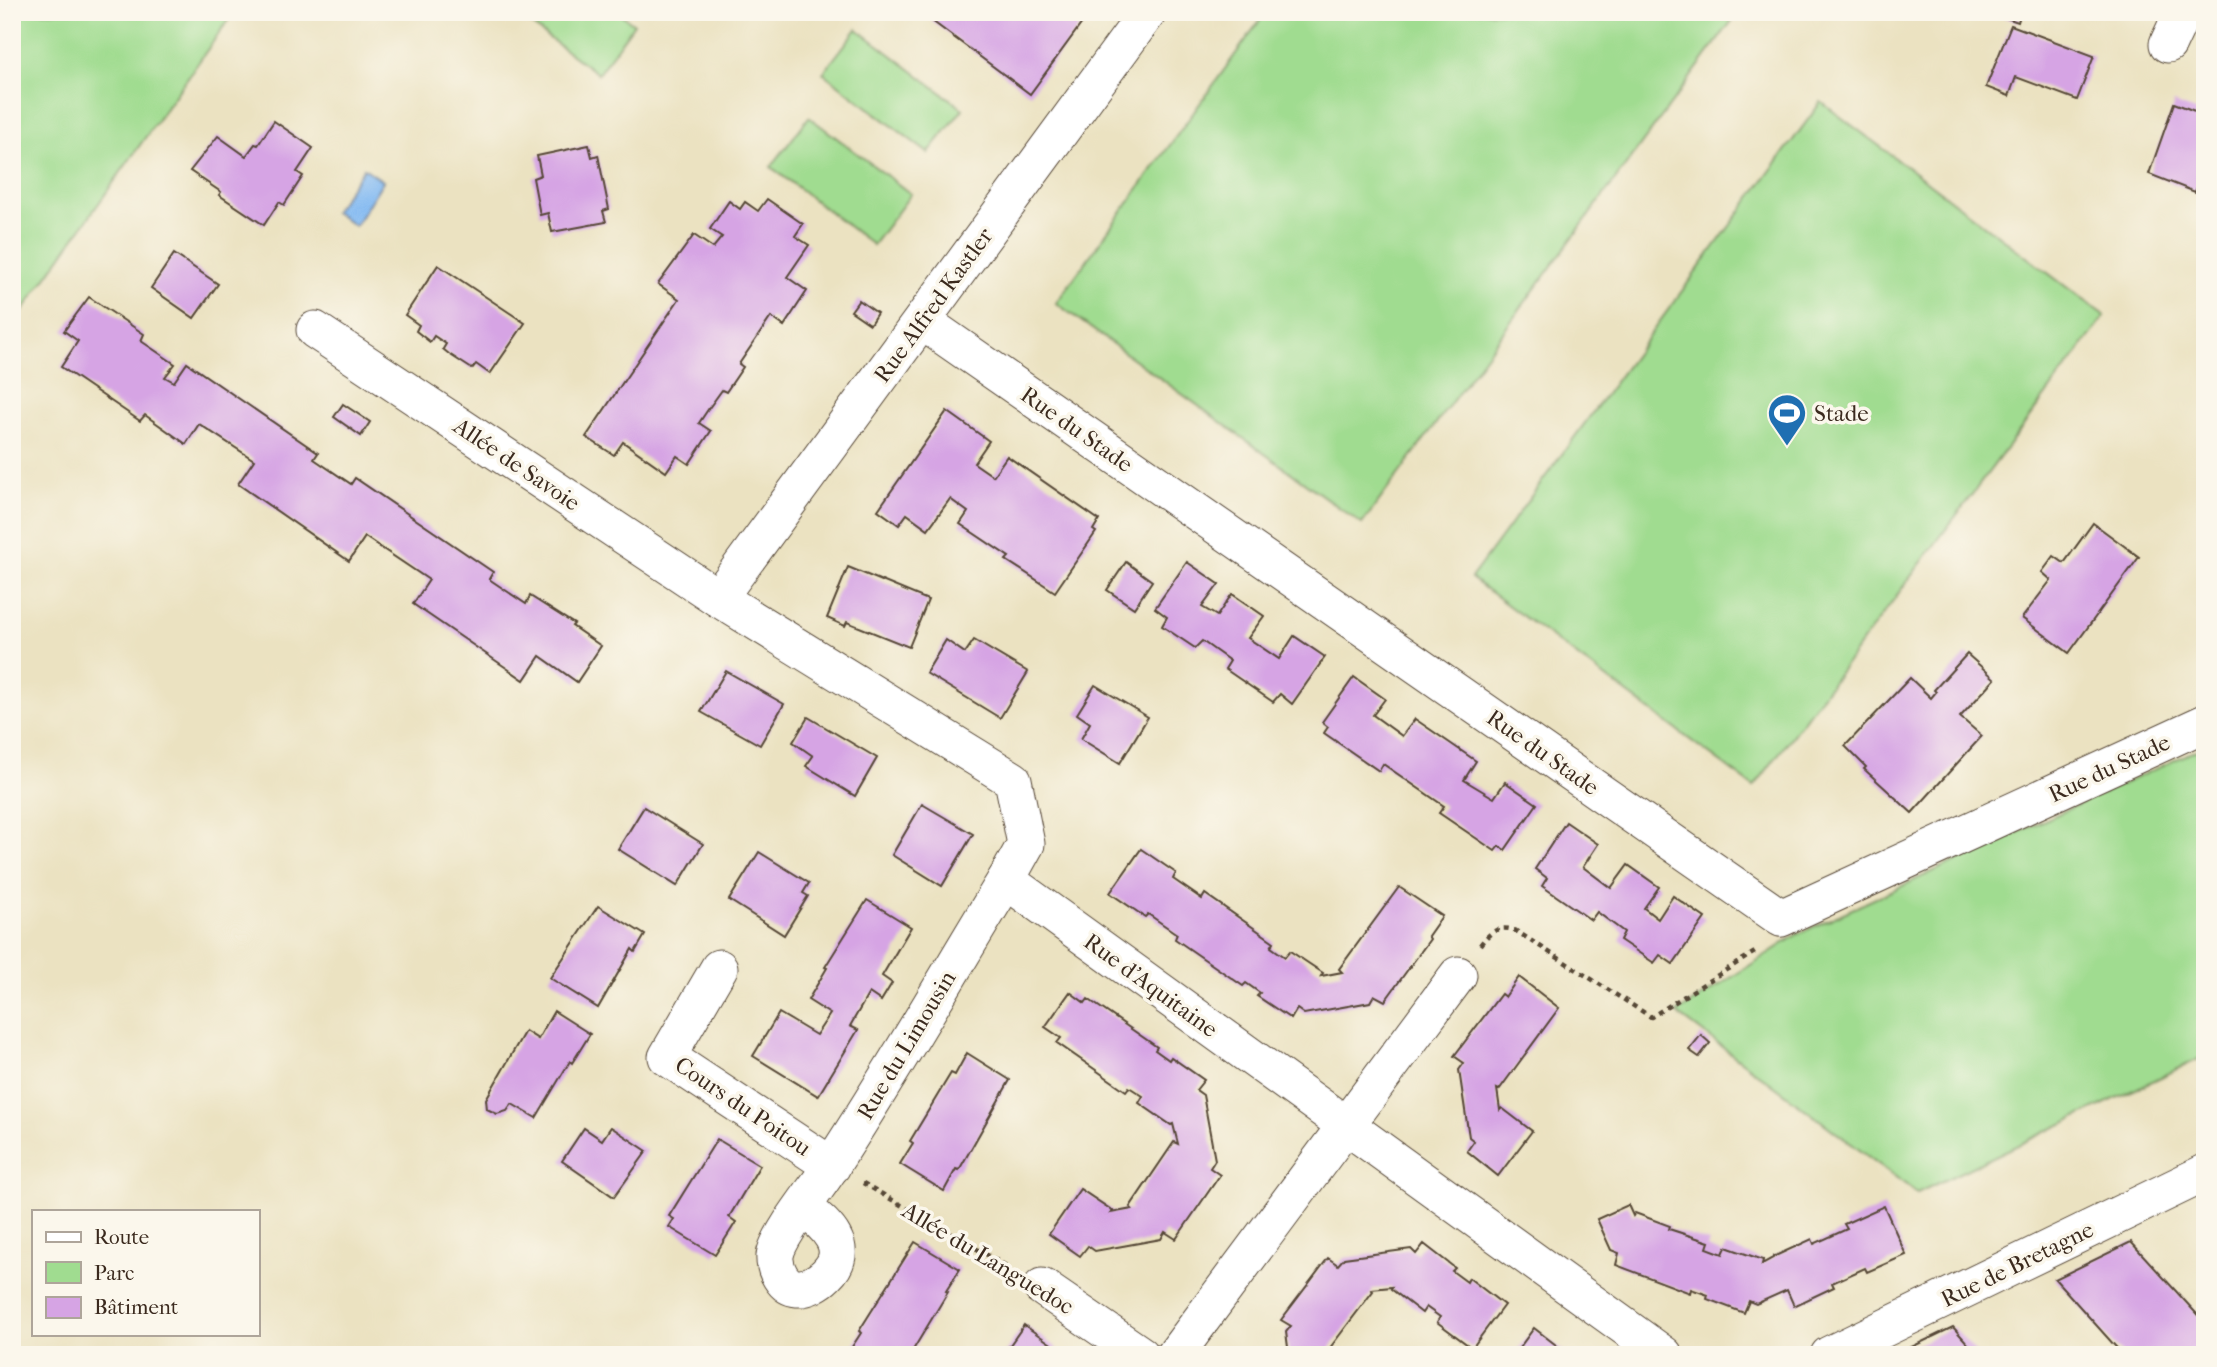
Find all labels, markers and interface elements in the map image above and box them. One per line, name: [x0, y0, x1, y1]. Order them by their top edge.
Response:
street label: Rue Alfred Kastler: [868, 223, 999, 388]
street label: Rue du Stade: [1015, 381, 1138, 478]
sports icon: Stade: [1766, 392, 1808, 447]
place label: Stade: [1814, 400, 1869, 427]
street label: Allée de Savoie: [448, 412, 585, 517]
street label: Rue du Stade: [1481, 704, 1604, 801]
street label: Rue du Stade: [2044, 729, 2174, 808]
street label: Rue d'Aquitaine: [1079, 928, 1223, 1043]
street label: Rue du Limousin: [851, 965, 962, 1125]
street label: Cours du Poitou: [670, 1051, 816, 1162]
street label: Allée du Languedoc: [896, 1196, 1078, 1320]
legend: [32, 1210, 259, 1336]
street label: Rue de Bretagne: [1937, 1216, 2098, 1313]
text: Route: [94, 1225, 149, 1249]
text: Parc: [94, 1261, 134, 1285]
text: Bâtiment: [94, 1295, 179, 1319]

